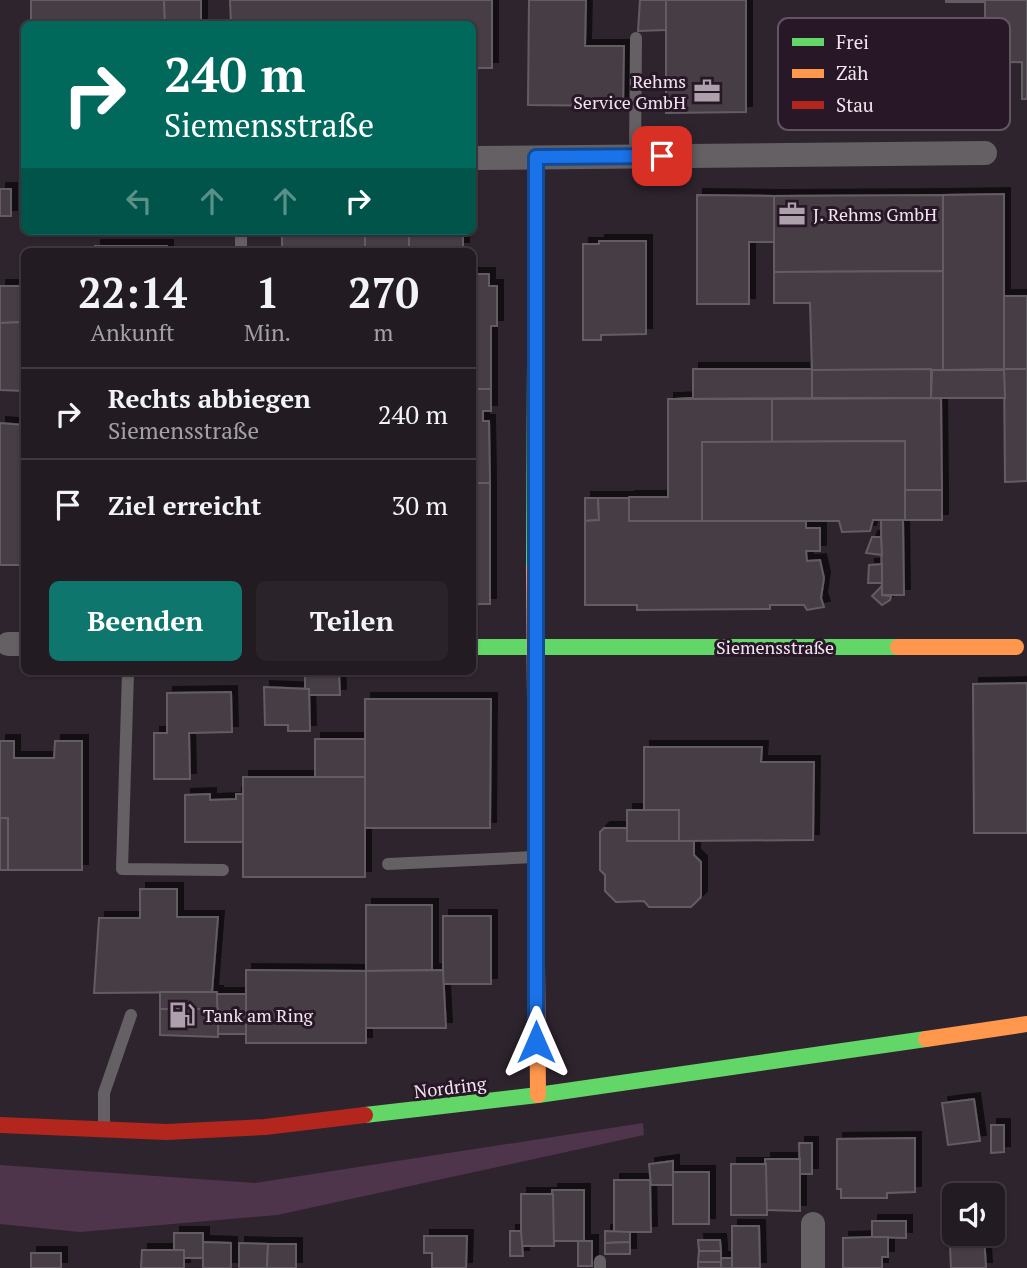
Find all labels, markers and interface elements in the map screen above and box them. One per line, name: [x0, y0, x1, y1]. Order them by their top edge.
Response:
legend: [778, 18, 1010, 130]
text: Frei: [836, 29, 869, 54]
text: 240 m: [164, 41, 306, 106]
icon: right: [49, 49, 140, 140]
text: Zäh: [836, 60, 868, 85]
place label: Rehms Service GmbH: [573, 69, 686, 114]
office icon: Rehms Service GmbH: [692, 76, 722, 106]
text: Stau: [836, 92, 874, 117]
text: Siemensstraße: [164, 104, 374, 146]
pin: [632, 126, 692, 186]
icon: arrive: [643, 137, 681, 175]
icon: left: [120, 182, 158, 220]
icon: ahead: [193, 182, 231, 220]
icon: ahead: [266, 182, 304, 220]
icon: right: [339, 182, 377, 220]
office icon: J. Rehms GmbH: [777, 199, 807, 229]
place label: J. Rehms GmbH: [813, 202, 937, 226]
text: 22:14: [78, 264, 187, 320]
text: 1: [256, 264, 279, 320]
text: 270: [348, 264, 419, 320]
text: Ankunft: [90, 317, 175, 348]
text: Min.: [244, 317, 291, 348]
text: m: [374, 317, 393, 348]
text: Rechts abbiegen: [108, 381, 311, 415]
icon: right: [49, 395, 87, 433]
text: 240 m: [378, 397, 448, 431]
text: Siemensstraße: [108, 415, 259, 446]
icon: arrive: [49, 486, 87, 524]
text: Ziel erreicht: [108, 488, 261, 522]
text: 30 m: [392, 488, 448, 522]
button: Beenden: [49, 581, 242, 661]
button: Teilen: [256, 581, 448, 661]
street label: Siemensstraße: [716, 635, 834, 659]
fuel station icon: Tank am Ring: [167, 1000, 197, 1030]
place label: Tank am Ring: [203, 1003, 314, 1027]
position arrow: [499, 1005, 573, 1079]
street label: Nordring: [413, 1071, 488, 1103]
map controls: [942, 1183, 1005, 1246]
button: sound: [942, 1183, 1005, 1246]

